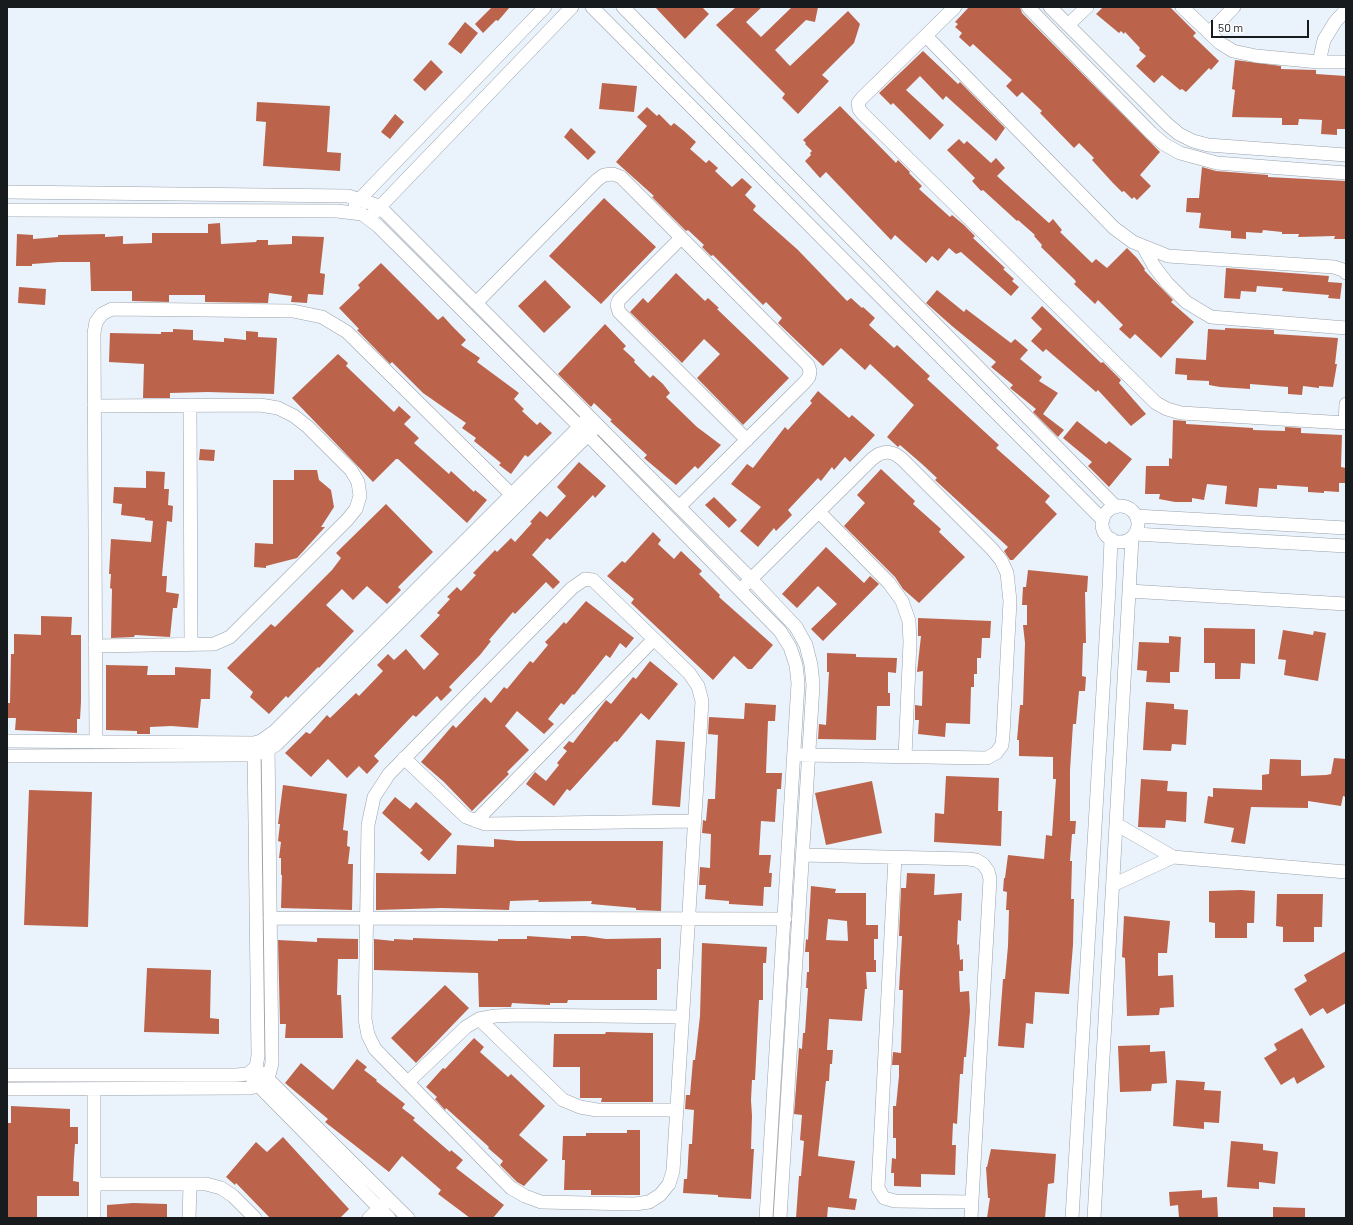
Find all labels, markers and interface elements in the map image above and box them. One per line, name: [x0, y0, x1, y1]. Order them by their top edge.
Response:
scale bar: [1213, 12, 1311, 38]
text: 50 m: [1218, 20, 1243, 34]

